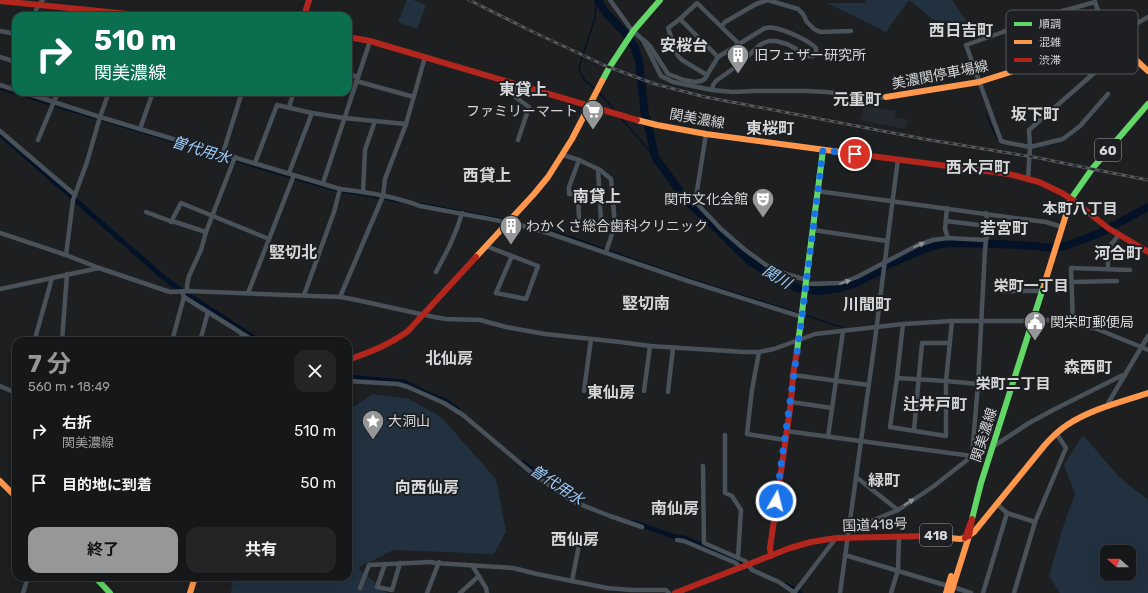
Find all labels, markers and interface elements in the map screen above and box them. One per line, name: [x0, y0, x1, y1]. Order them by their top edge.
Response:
legend: [1006, 10, 1138, 74]
text: 順調: [1039, 18, 1061, 31]
district label: 西日吉町: [929, 21, 993, 40]
text: 510 m: [94, 24, 176, 57]
icon: right: [28, 28, 80, 80]
district label: 安桜台: [660, 36, 708, 55]
text: 混雑: [1039, 36, 1061, 49]
building icon: 旧フェザー研究所: [725, 42, 751, 75]
place label: 旧フェザー研究所: [754, 47, 866, 64]
text: 渋滞: [1039, 54, 1061, 67]
street label: 美濃関停車場線: [890, 57, 990, 93]
text: 関美濃線: [94, 62, 166, 84]
district label: 東貸上: [499, 80, 547, 99]
district label: 元重町: [833, 90, 881, 109]
supermarket icon: ファミリーマート: [580, 98, 606, 131]
place label: ファミリーマート: [466, 103, 578, 120]
district label: 坂下町: [1011, 105, 1059, 124]
street label: 関美濃線: [668, 106, 726, 132]
district label: 東桜町: [746, 119, 794, 138]
water label: 曽代用水: [170, 133, 234, 168]
pin: [838, 137, 872, 171]
road number: 60: [1095, 139, 1121, 161]
icon: arrive: [844, 143, 866, 165]
district label: 西木戸町: [946, 158, 1010, 177]
district label: 西貸上: [463, 166, 511, 185]
theatre icon: 関市文化会館: [750, 186, 776, 219]
district label: 南貸上: [573, 187, 621, 206]
place label: 関市文化会館: [664, 191, 748, 208]
district label: 本町八丁目: [1042, 200, 1118, 218]
building icon: わかくさ総合歯科クリニック: [498, 213, 524, 246]
place label: わかくさ総合歯科クリニック: [526, 218, 708, 235]
district label: 若宮町: [980, 219, 1028, 238]
one-way arrow: [913, 242, 924, 248]
district label: 竪切北: [269, 243, 317, 262]
district label: 河合町: [1094, 244, 1142, 263]
water label: 関川: [760, 262, 796, 293]
district label: 栄町一丁目: [993, 277, 1069, 295]
one-way arrow: [839, 279, 851, 285]
district label: 竪切南: [622, 294, 670, 313]
district label: 川間町: [843, 295, 891, 314]
public building icon: 関栄町郵便局: [1022, 309, 1048, 342]
place label: 関栄町郵便局: [1050, 314, 1134, 331]
district label: 北仙房: [425, 349, 473, 368]
text: 7 分: [28, 350, 71, 378]
button: close: [294, 350, 336, 392]
district label: 森西町: [1064, 358, 1112, 377]
district label: 栄町二丁目: [975, 375, 1051, 393]
text: 560 m · 18:49: [28, 379, 110, 394]
district label: 東仙房: [587, 383, 635, 402]
district label: 辻井戸町: [903, 395, 967, 414]
street label: 関美濃線: [967, 406, 1001, 464]
place icon: 大洞山: [360, 408, 386, 441]
place label: 大洞山: [388, 413, 430, 430]
text: 右折: [62, 414, 92, 432]
icon: right: [28, 420, 50, 442]
text: 510 m: [294, 422, 336, 440]
text: 関美濃線: [62, 435, 114, 450]
water label: 曽代用水: [527, 461, 589, 510]
district label: 緑町: [868, 471, 900, 490]
icon: arrive: [28, 472, 50, 494]
text: 50 m: [301, 474, 336, 492]
text: 目的地に到着: [62, 476, 152, 494]
district label: 向西仙房: [395, 478, 459, 497]
position arrow: [755, 480, 797, 522]
one-way arrow: [904, 498, 915, 506]
district label: 南仙房: [651, 499, 699, 518]
street label: 国道418号: [842, 515, 908, 535]
road number: 418: [920, 524, 952, 546]
button: 終了: [28, 527, 178, 573]
button: 共有: [186, 527, 336, 573]
district label: 西仙房: [551, 530, 599, 549]
north arrow: [1100, 545, 1136, 581]
map controls: [1100, 545, 1136, 581]

